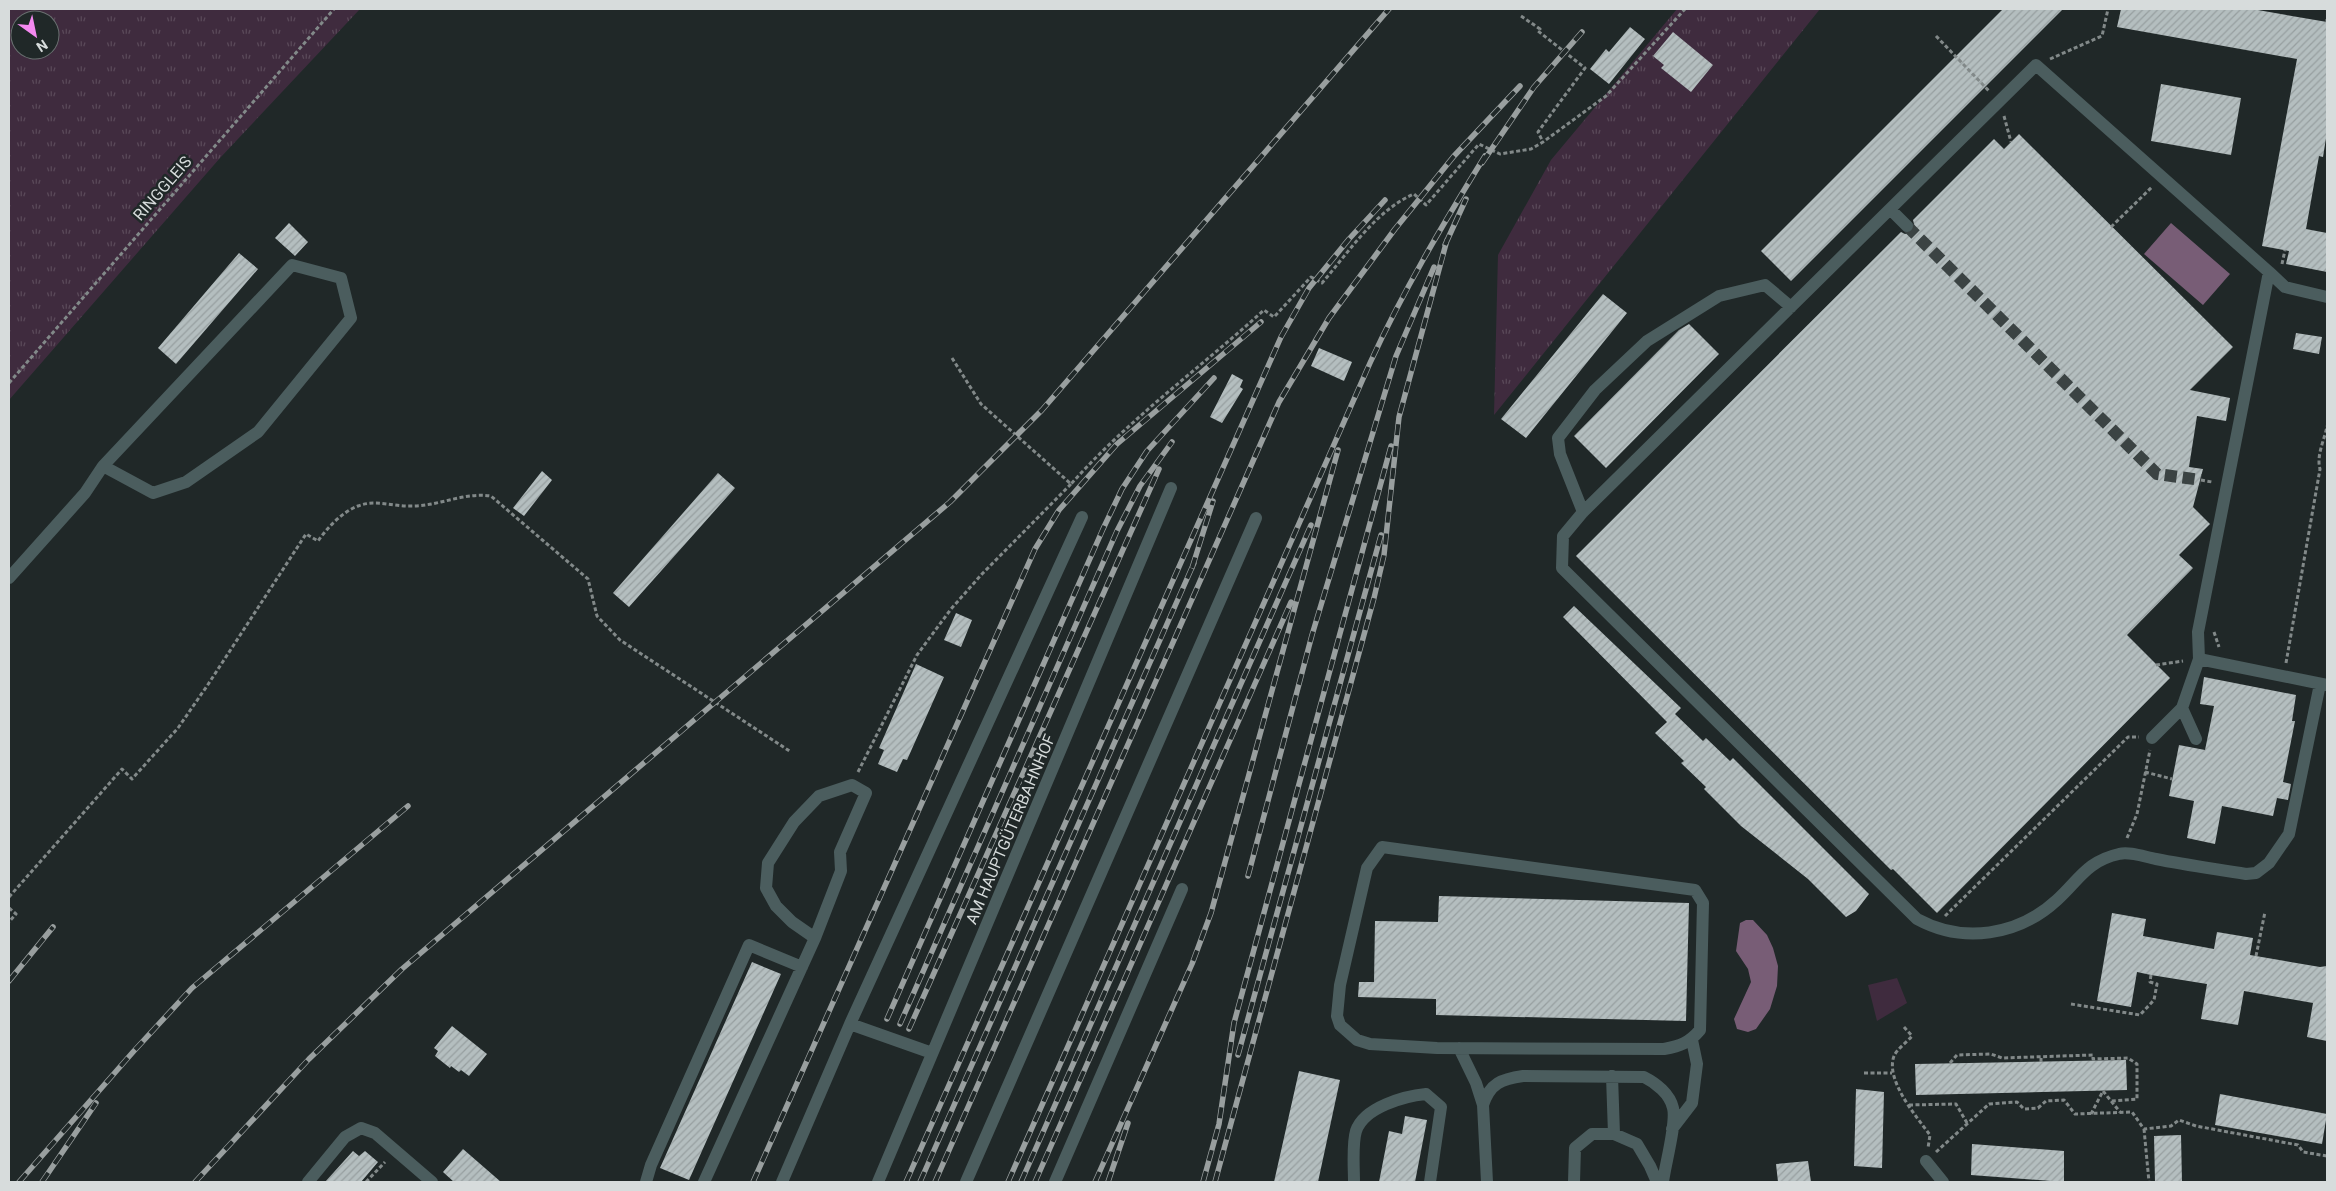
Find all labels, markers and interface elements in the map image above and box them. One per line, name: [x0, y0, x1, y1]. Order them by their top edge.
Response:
north arrow: [10, 10, 60, 60]
text: N: [34, 36, 51, 55]
street label: RINGGLEIS: [129, 152, 195, 224]
street label: AM HAUPTGÜTERBAHNHOF: [962, 731, 1059, 927]

